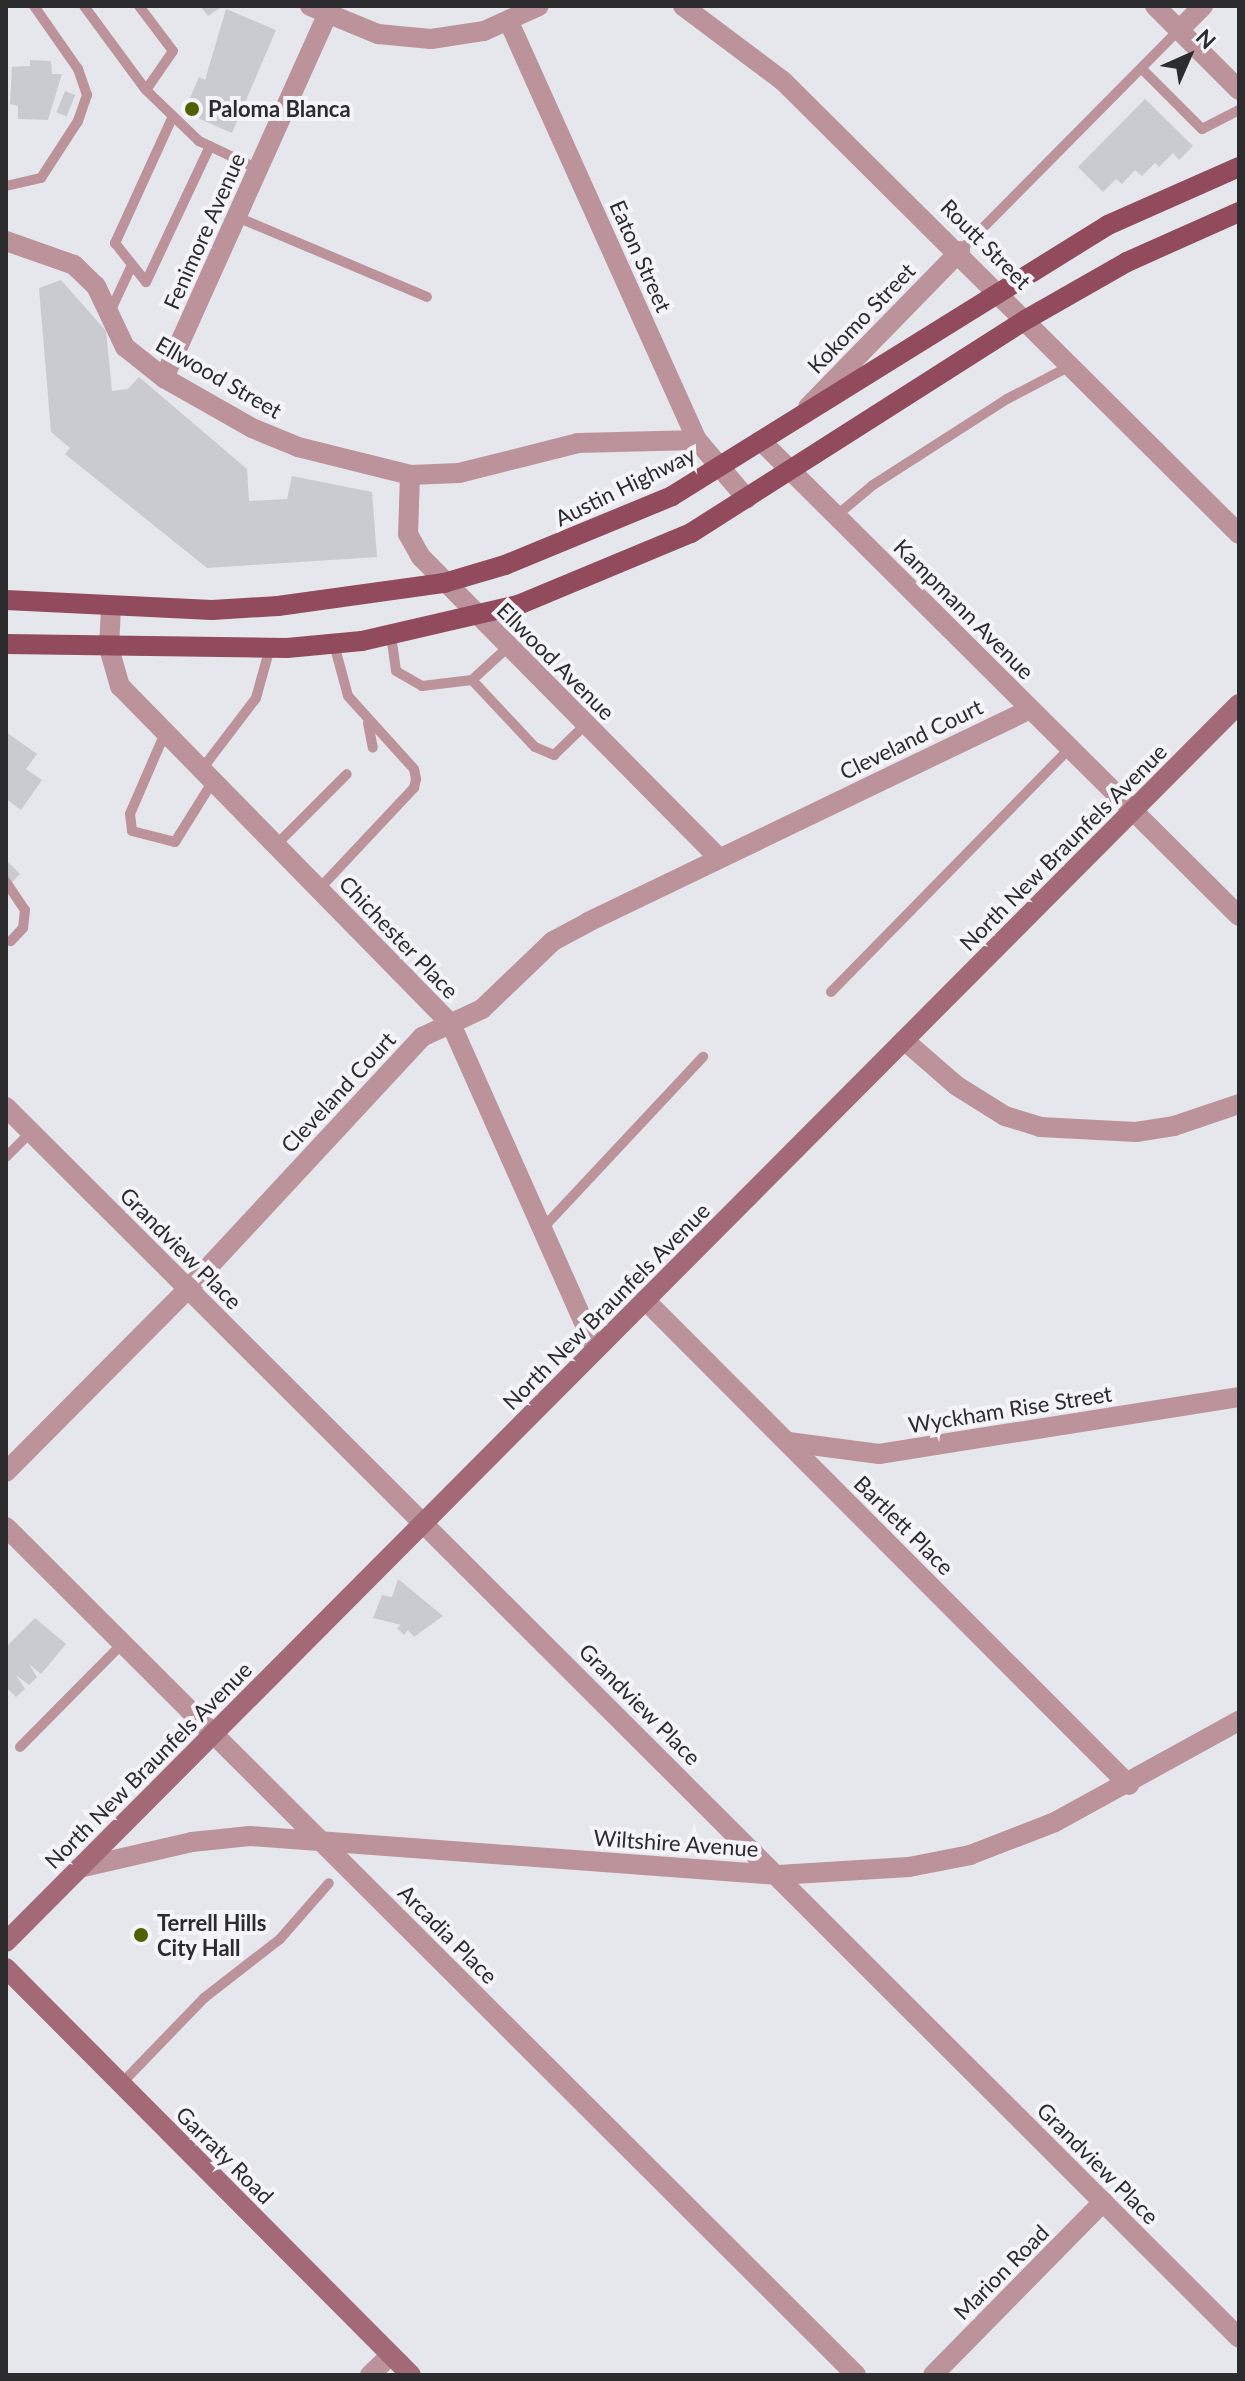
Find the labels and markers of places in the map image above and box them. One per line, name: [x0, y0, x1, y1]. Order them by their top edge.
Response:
place label: Paloma Blanca: [208, 96, 351, 122]
marker: Paloma Blanca: [183, 100, 201, 118]
place label: Terrell Hills City Hall: [157, 1909, 266, 1960]
marker: Terrell Hills City Hall: [132, 1926, 150, 1944]

